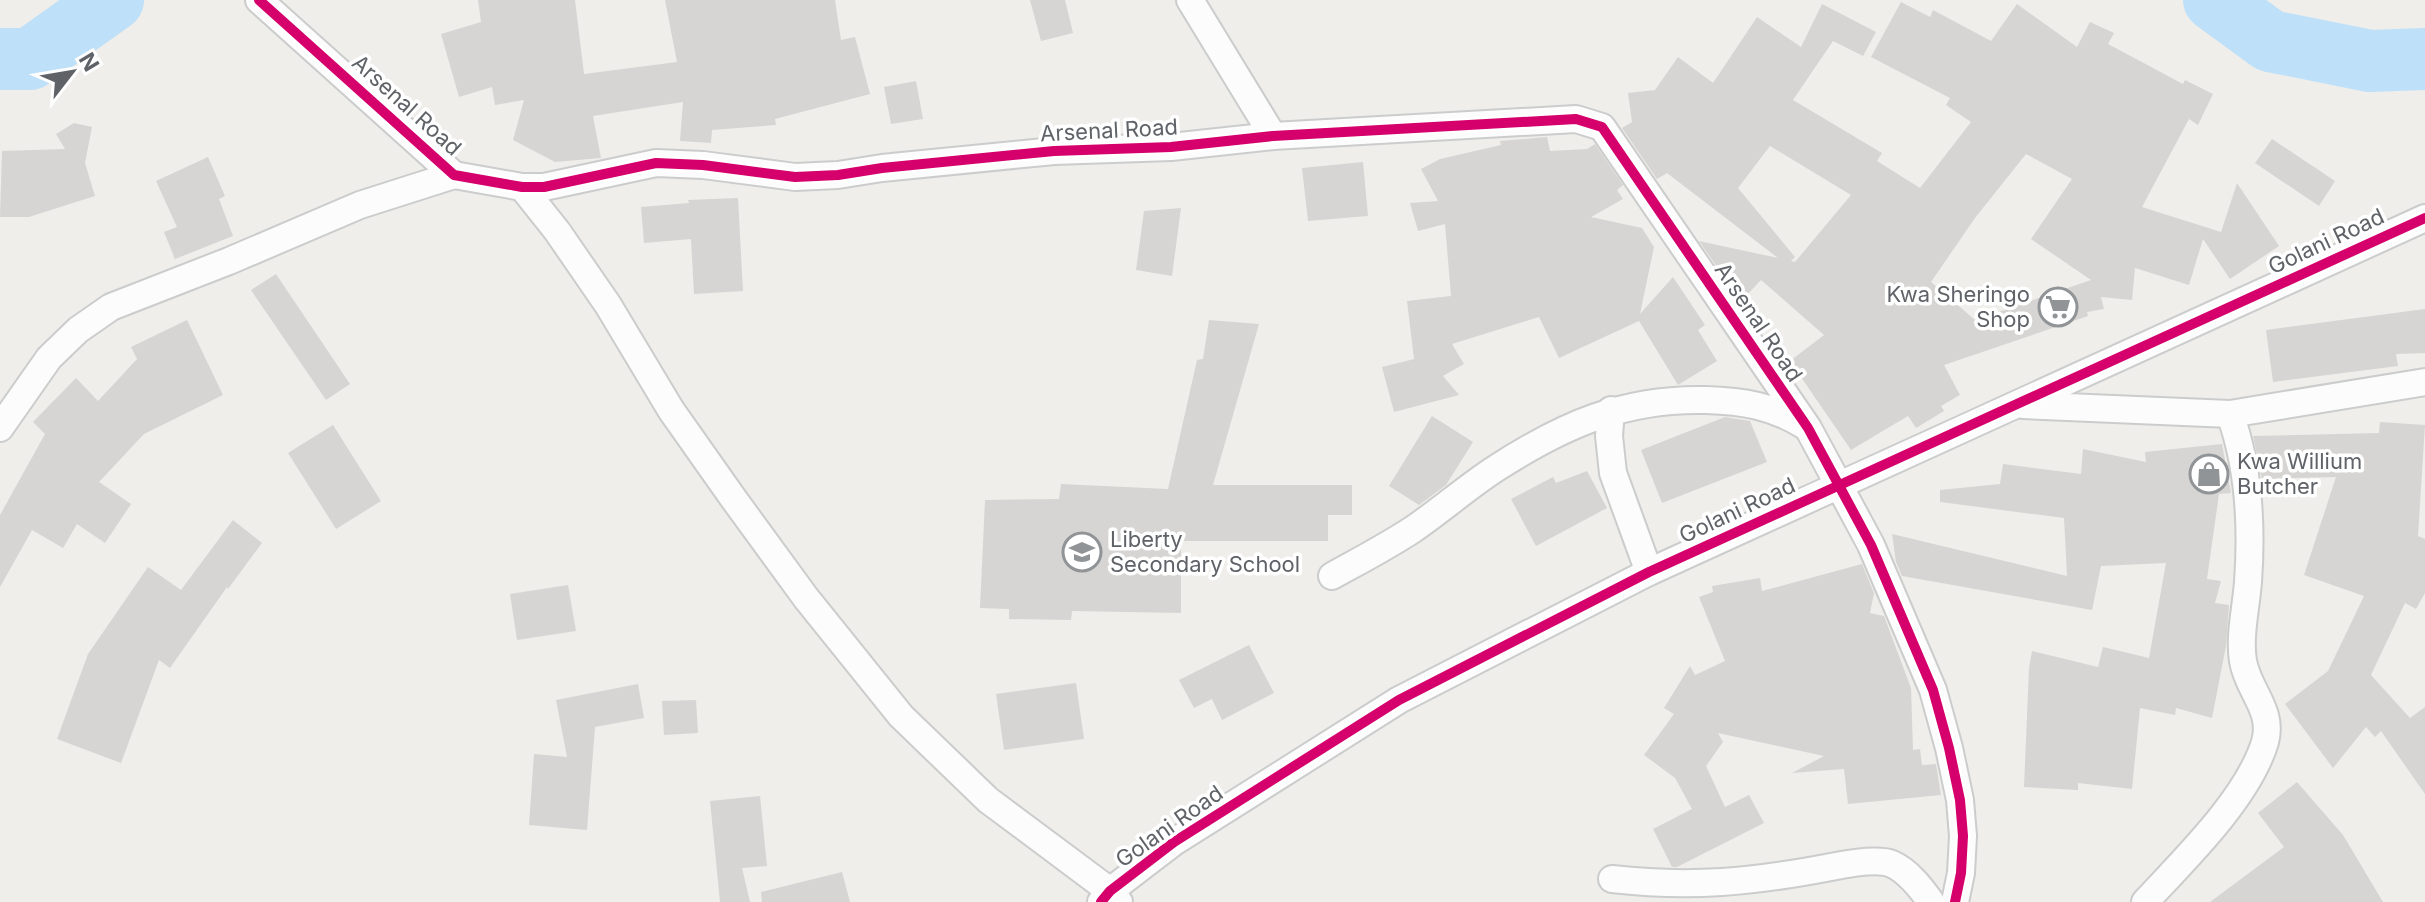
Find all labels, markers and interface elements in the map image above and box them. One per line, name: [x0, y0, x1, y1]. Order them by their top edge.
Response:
north arrow: [32, 32, 112, 112]
text: N: [74, 48, 105, 76]
street label: Arsenal Road: [347, 49, 467, 161]
street label: Arsenal Road: [1039, 113, 1179, 147]
street label: Golani Road: [2264, 203, 2388, 279]
street label: Arsenal Road: [1710, 258, 1808, 386]
place label: Kwa Sheringo Shop: [1886, 281, 2030, 332]
supermarket icon: Kwa Sheringo Shop: [2037, 286, 2079, 328]
place label: Kwa Willium Butcher: [2237, 448, 2362, 499]
shop icon: Kwa Willium Butcher: [2188, 453, 2230, 495]
street label: Golani Road: [1675, 472, 1799, 548]
place label: Liberty Secondary School: [1110, 526, 1300, 577]
school or university icon: Liberty Secondary School: [1061, 531, 1103, 573]
street label: Golani Road: [1110, 780, 1228, 872]

